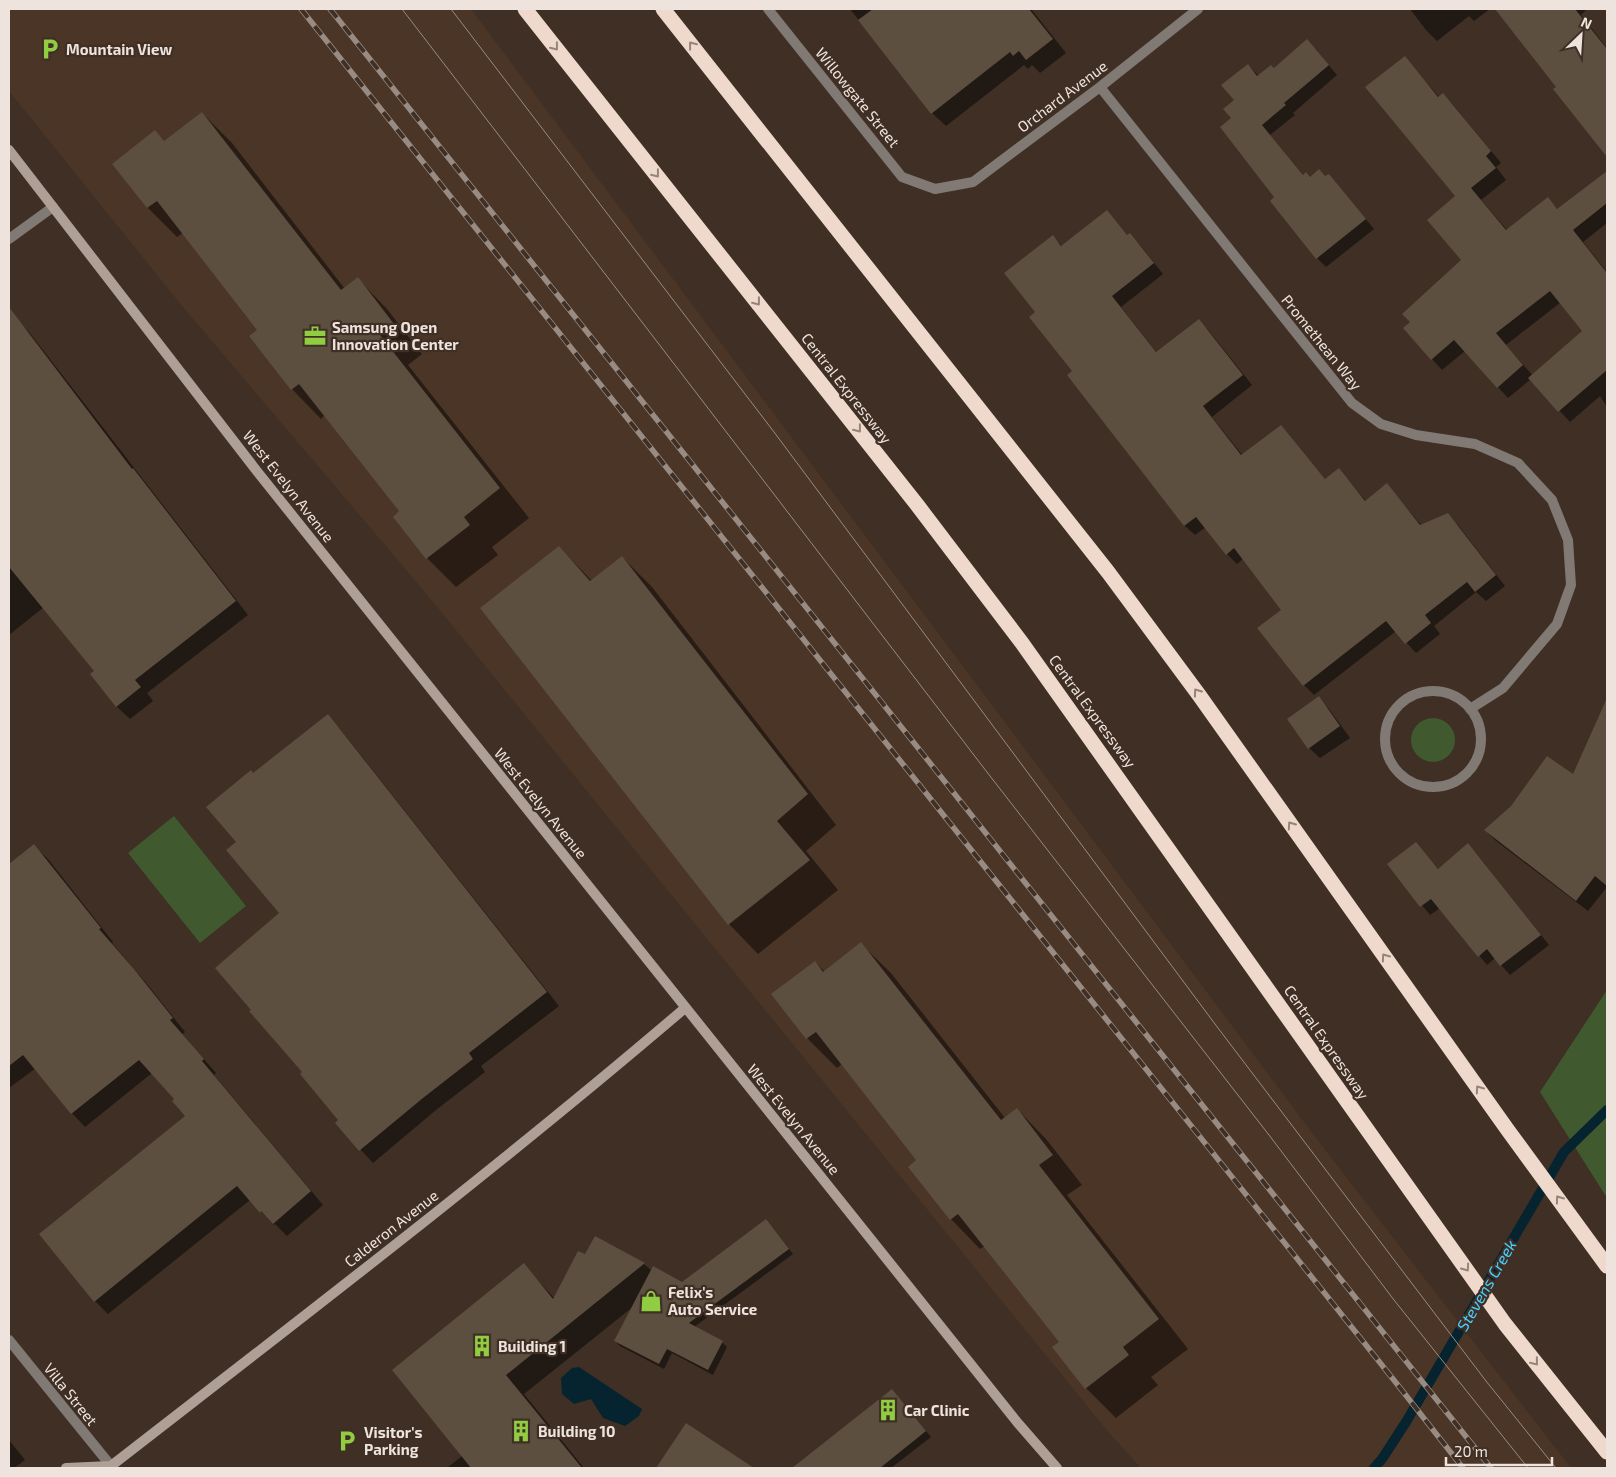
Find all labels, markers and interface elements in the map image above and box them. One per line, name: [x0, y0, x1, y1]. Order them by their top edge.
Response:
north arrow: [1556, 10, 1606, 60]
text: N: [1579, 13, 1595, 33]
parking icon: Mountain View: [37, 36, 63, 62]
place label: Mountain View: [66, 40, 172, 58]
one-way arrow: [550, 41, 558, 50]
one-way arrow: [688, 42, 697, 51]
street label: Willowgate Street: [812, 44, 904, 151]
street label: Orchard Avenue: [1014, 56, 1110, 136]
one-way arrow: [650, 169, 659, 178]
street label: Promethean Way: [1278, 291, 1366, 393]
one-way arrow: [751, 296, 759, 305]
place label: Samsung Open Innovation Center: [332, 318, 459, 353]
office icon: Samsung Open Innovation Center: [302, 323, 328, 349]
street label: Central Expressway: [798, 329, 896, 447]
one-way arrow: [852, 424, 861, 433]
street label: West Evelyn Avenue: [240, 426, 338, 546]
street label: Central Expressway: [1046, 651, 1140, 771]
one-way arrow: [1194, 688, 1203, 698]
street label: West Evelyn Avenue: [491, 744, 591, 862]
one-way arrow: [1288, 821, 1297, 830]
one-way arrow: [1382, 953, 1391, 963]
street label: Central Expressway: [1281, 981, 1373, 1103]
street label: West Evelyn Avenue: [744, 1060, 844, 1178]
one-way arrow: [1476, 1085, 1485, 1095]
street label: Calderon Avenue: [340, 1186, 442, 1270]
one-way arrow: [1556, 1196, 1564, 1205]
water label: Stevens Creek: [1452, 1236, 1520, 1334]
one-way arrow: [1460, 1262, 1469, 1272]
place label: Felix's Auto Service: [668, 1283, 757, 1318]
shop icon: Felix's Auto Service: [638, 1288, 664, 1314]
building icon: Building 1: [469, 1333, 495, 1359]
place label: Building 1: [498, 1337, 566, 1355]
one-way arrow: [1530, 1356, 1538, 1365]
street label: Villa Street: [40, 1359, 102, 1429]
building icon: Car Clinic: [875, 1397, 901, 1423]
place label: Car Clinic: [904, 1401, 970, 1419]
building icon: Building 10: [508, 1418, 534, 1444]
place label: Building 10: [538, 1422, 616, 1440]
place label: Visitor's Parking: [364, 1423, 422, 1458]
parking icon: Visitor's Parking: [334, 1428, 360, 1454]
scale bar: [1446, 1434, 1552, 1466]
text: 20 m: [1454, 1442, 1488, 1460]

